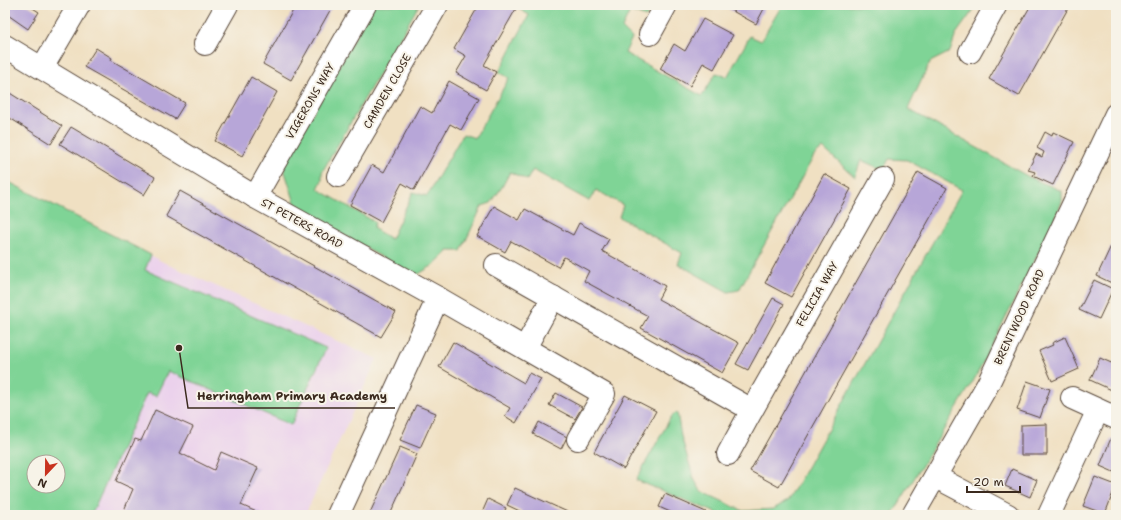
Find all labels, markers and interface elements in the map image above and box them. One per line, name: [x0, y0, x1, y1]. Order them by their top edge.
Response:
street label: CAMDEN CLOSE: [360, 51, 415, 131]
street label: VIGERONS WAY: [282, 60, 339, 142]
street label: ST PETERS ROAD: [258, 195, 345, 252]
street label: FELICIA WAY: [793, 259, 842, 329]
street label: BRENTWOOD ROAD: [991, 267, 1048, 367]
callout: Herringham Primary Academy: [188, 384, 395, 408]
text: Herringham Primary Academy: [197, 388, 387, 404]
north arrow: [26, 454, 66, 494]
scale bar: [967, 468, 1020, 494]
text: N: [35, 474, 49, 491]
text: 20 m: [973, 474, 1004, 490]

